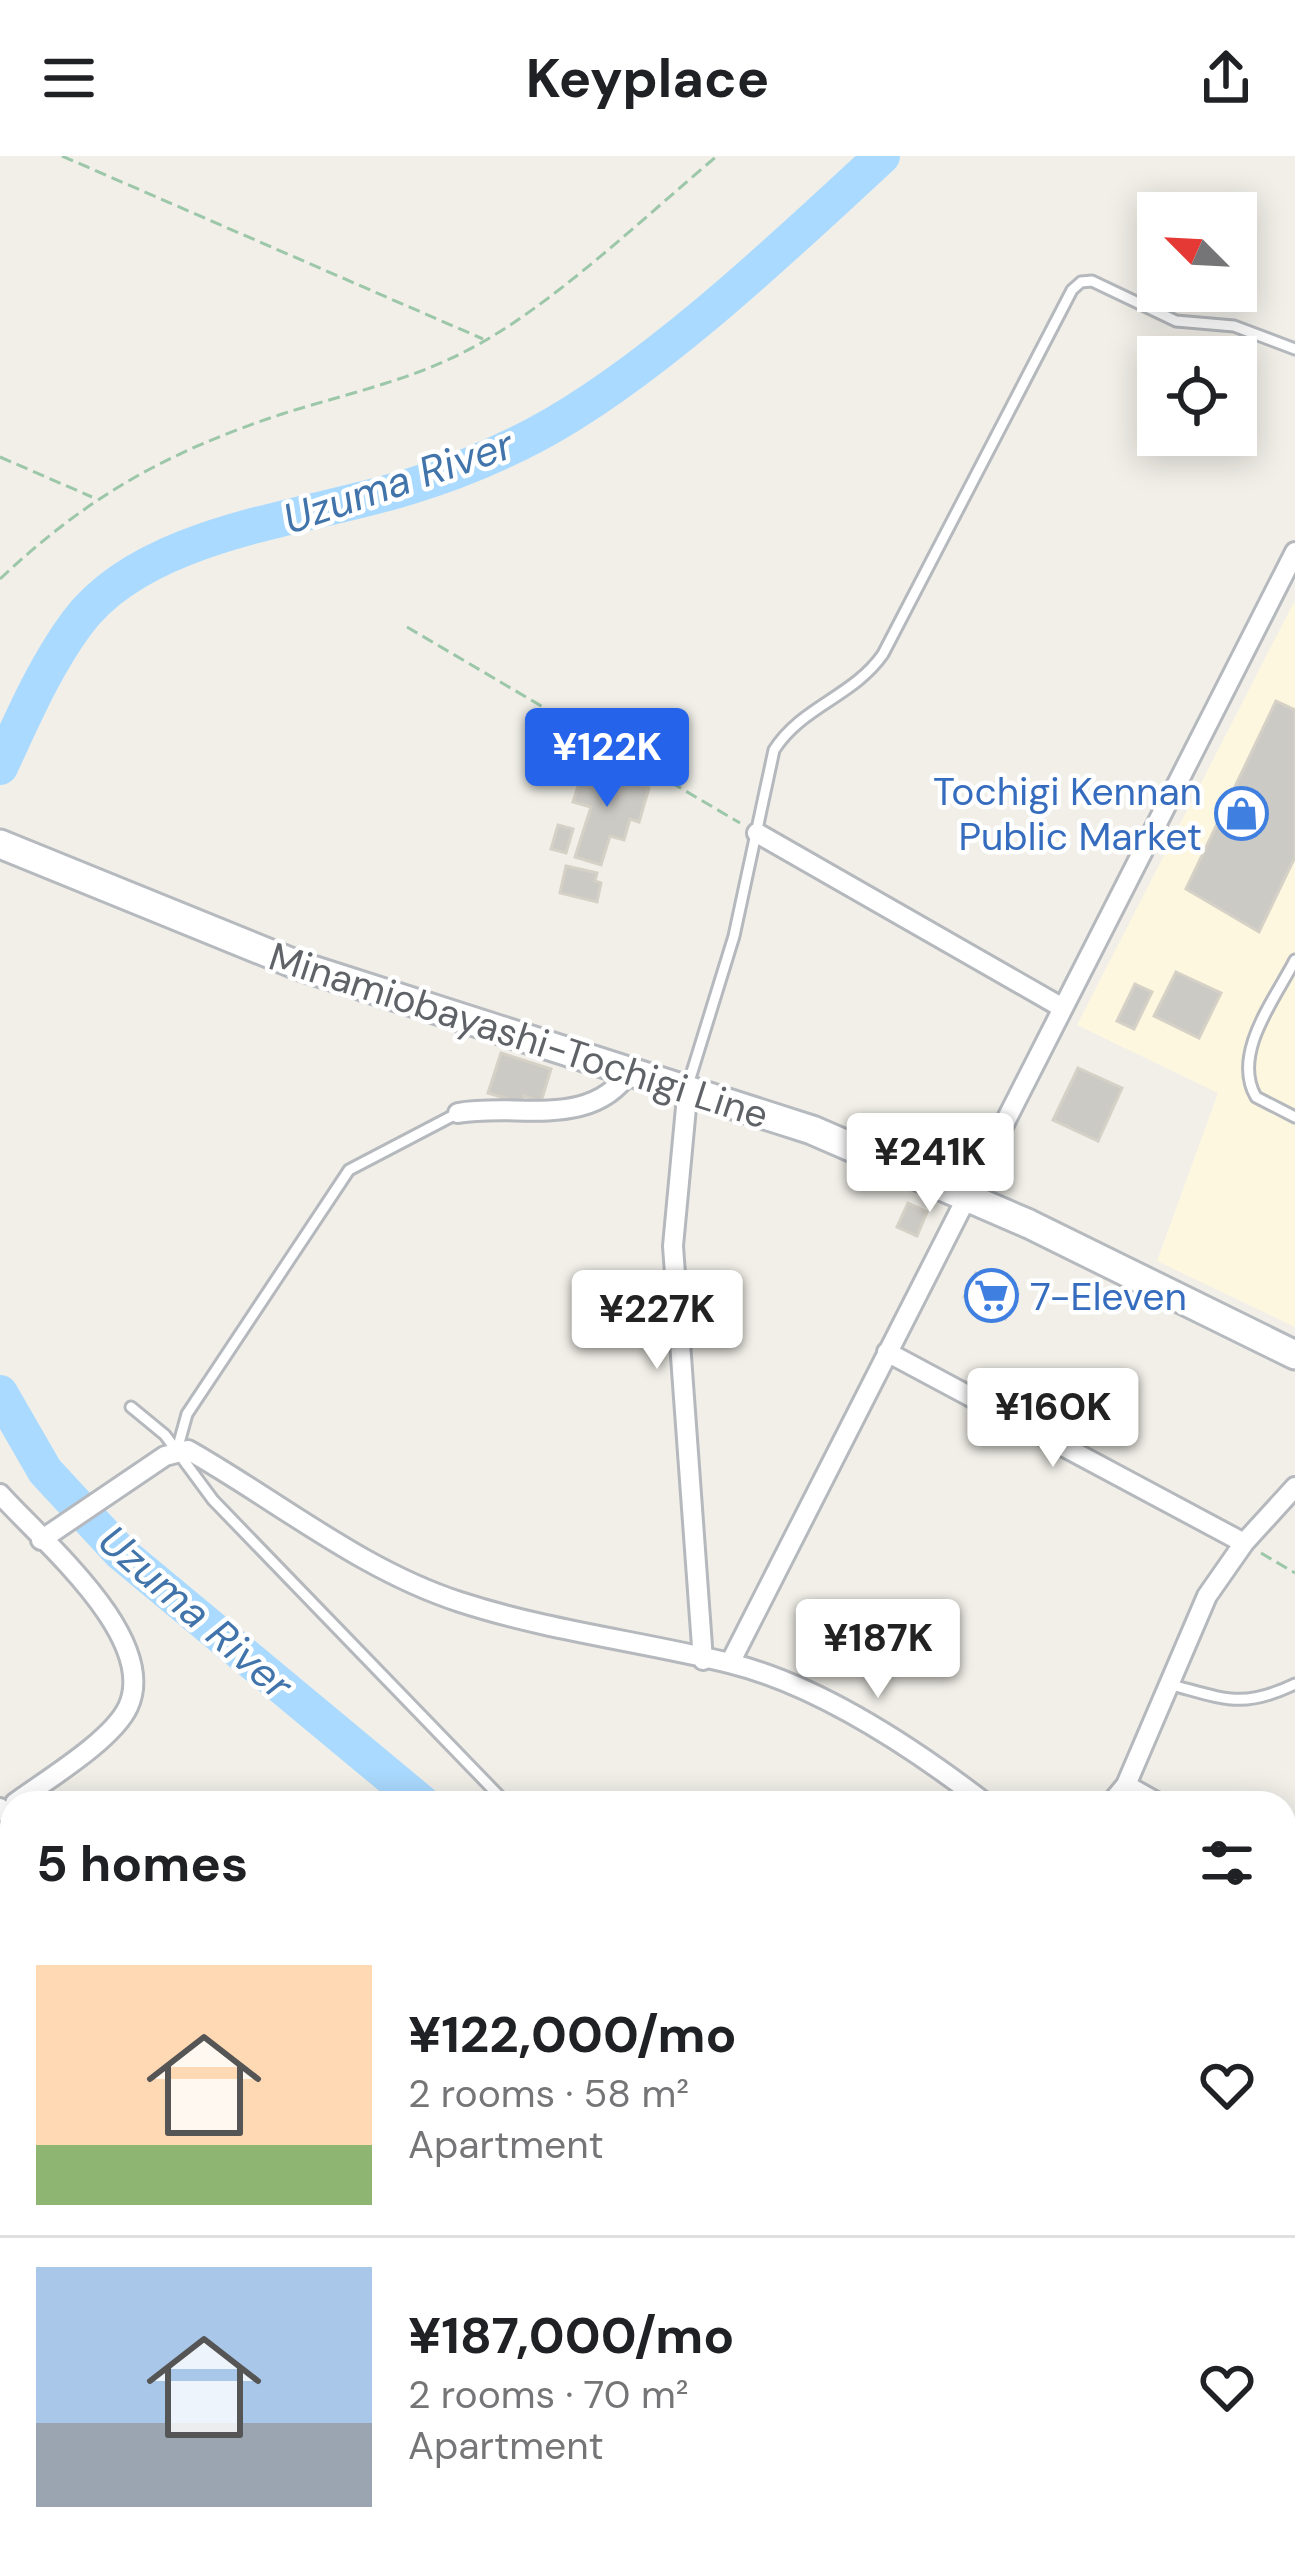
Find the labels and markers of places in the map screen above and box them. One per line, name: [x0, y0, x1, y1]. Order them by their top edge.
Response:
pin: ¥122K: [523, 708, 691, 810]
place label: Tochigi Kennan Public Market: [933, 766, 1202, 862]
shop icon: Tochigi Kennan Public Market: [1213, 785, 1269, 841]
pin: ¥241K: [846, 1113, 1014, 1215]
supermarket icon: 7-Eleven: [963, 1268, 1019, 1324]
pin: ¥227K: [573, 1270, 741, 1372]
place label: 7-Eleven: [1030, 1271, 1187, 1322]
pin: ¥160K: [969, 1368, 1137, 1470]
pin: ¥187K: [794, 1599, 962, 1701]

